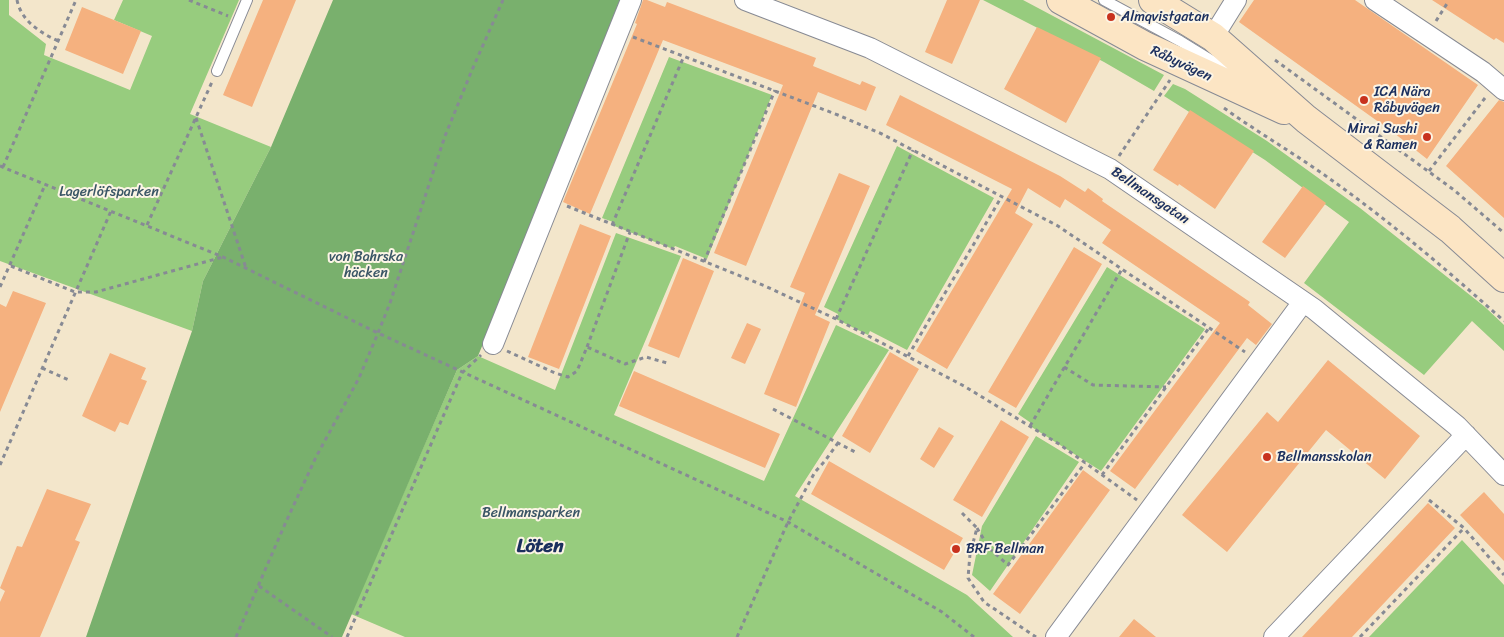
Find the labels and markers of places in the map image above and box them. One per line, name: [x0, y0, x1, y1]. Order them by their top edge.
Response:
place label: Almqvistgatan: [1121, 9, 1209, 25]
marker: Almqvistgatan: [1105, 11, 1117, 23]
place label: ICA Nära Råbyvägen: [1374, 84, 1440, 116]
marker: ICA Nära Råbyvägen: [1358, 94, 1370, 106]
place label: Mirai Sushi & Ramen: [1348, 121, 1417, 154]
marker: Mirai Sushi & Ramen: [1421, 131, 1433, 143]
place label: Bellmansskolan: [1277, 449, 1371, 465]
marker: Bellmansskolan: [1261, 451, 1273, 463]
place label: BRF Bellman: [966, 541, 1044, 557]
marker: BRF Bellman: [950, 543, 962, 555]

